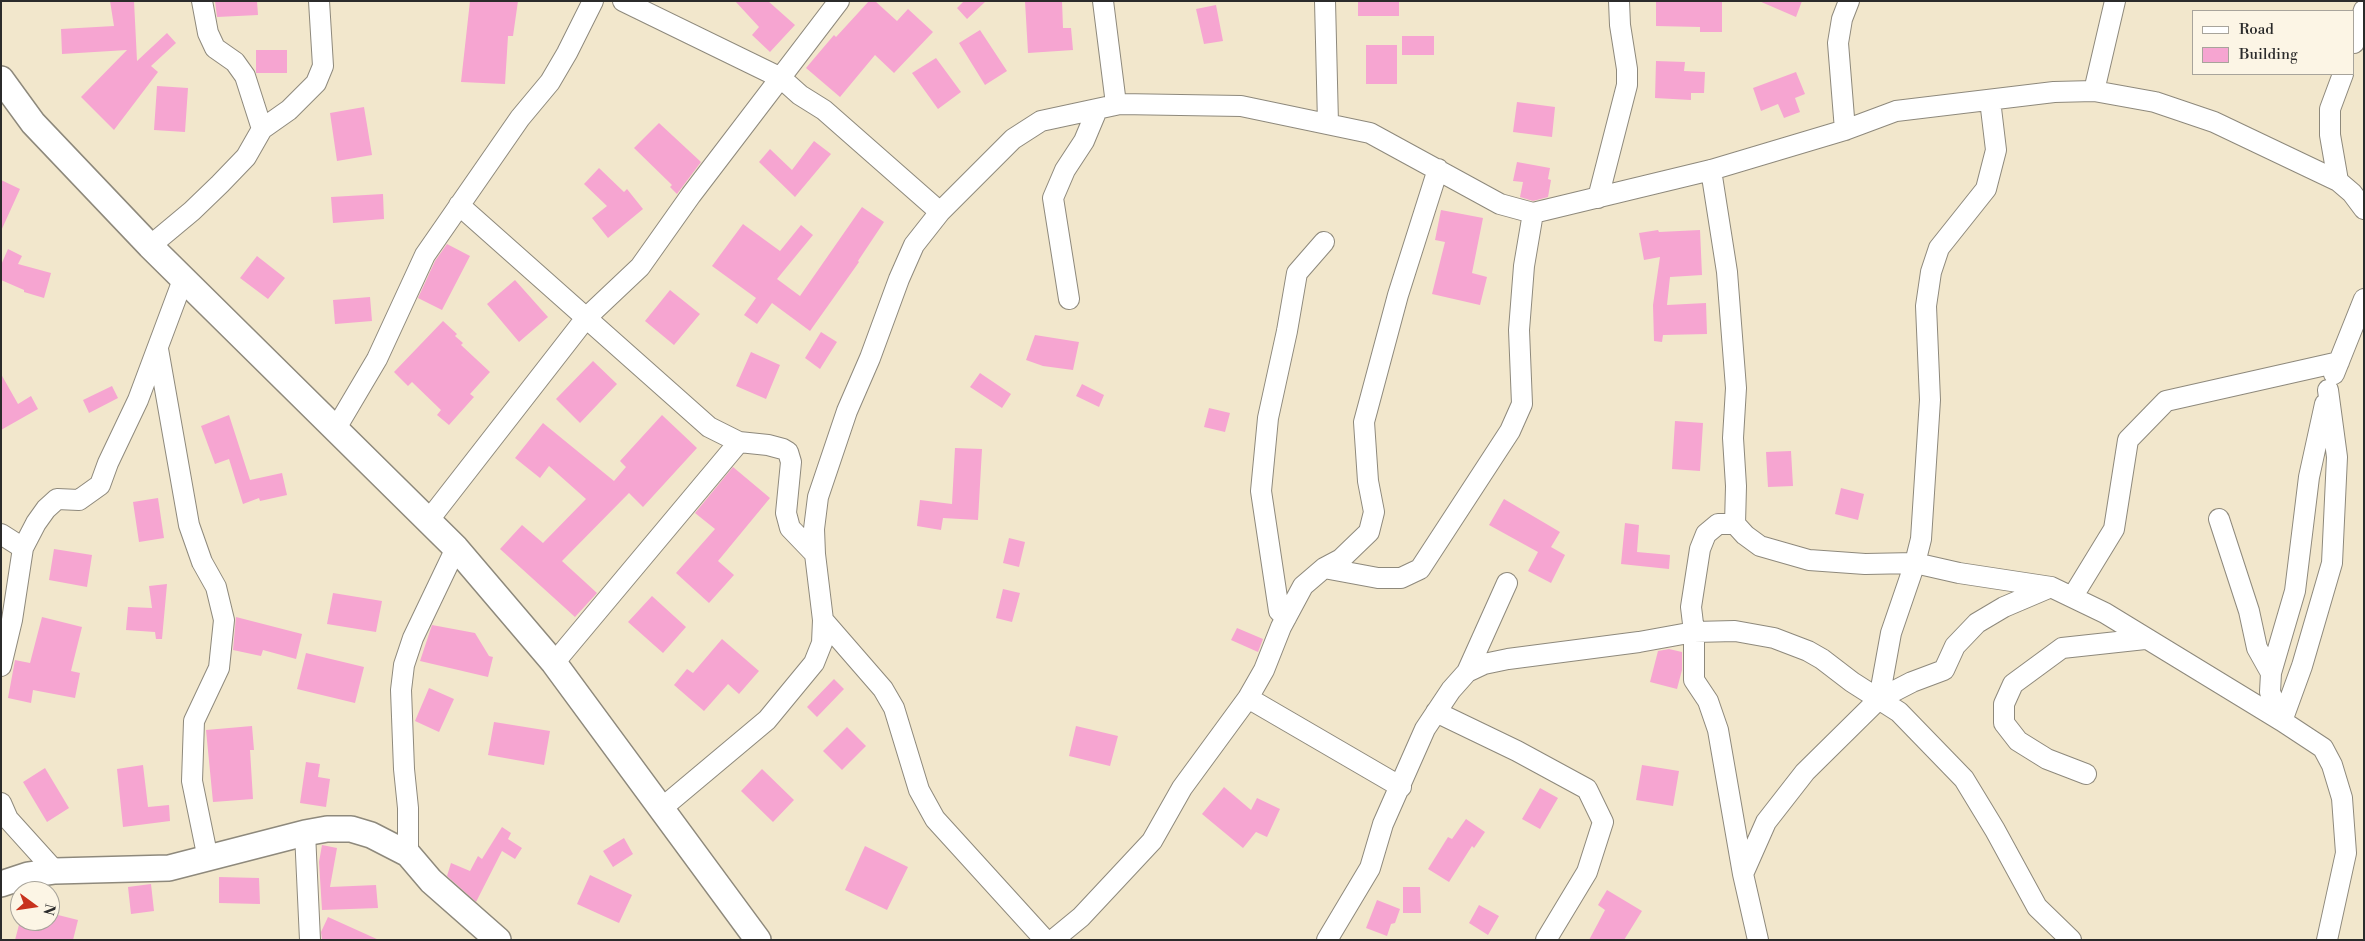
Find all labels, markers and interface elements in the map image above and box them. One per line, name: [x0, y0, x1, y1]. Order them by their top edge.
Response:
legend: [2192, 10, 2355, 75]
text: Road: [2239, 20, 2274, 39]
text: Building: [2239, 45, 2298, 64]
north arrow: [10, 881, 60, 931]
text: N: [39, 902, 59, 917]

